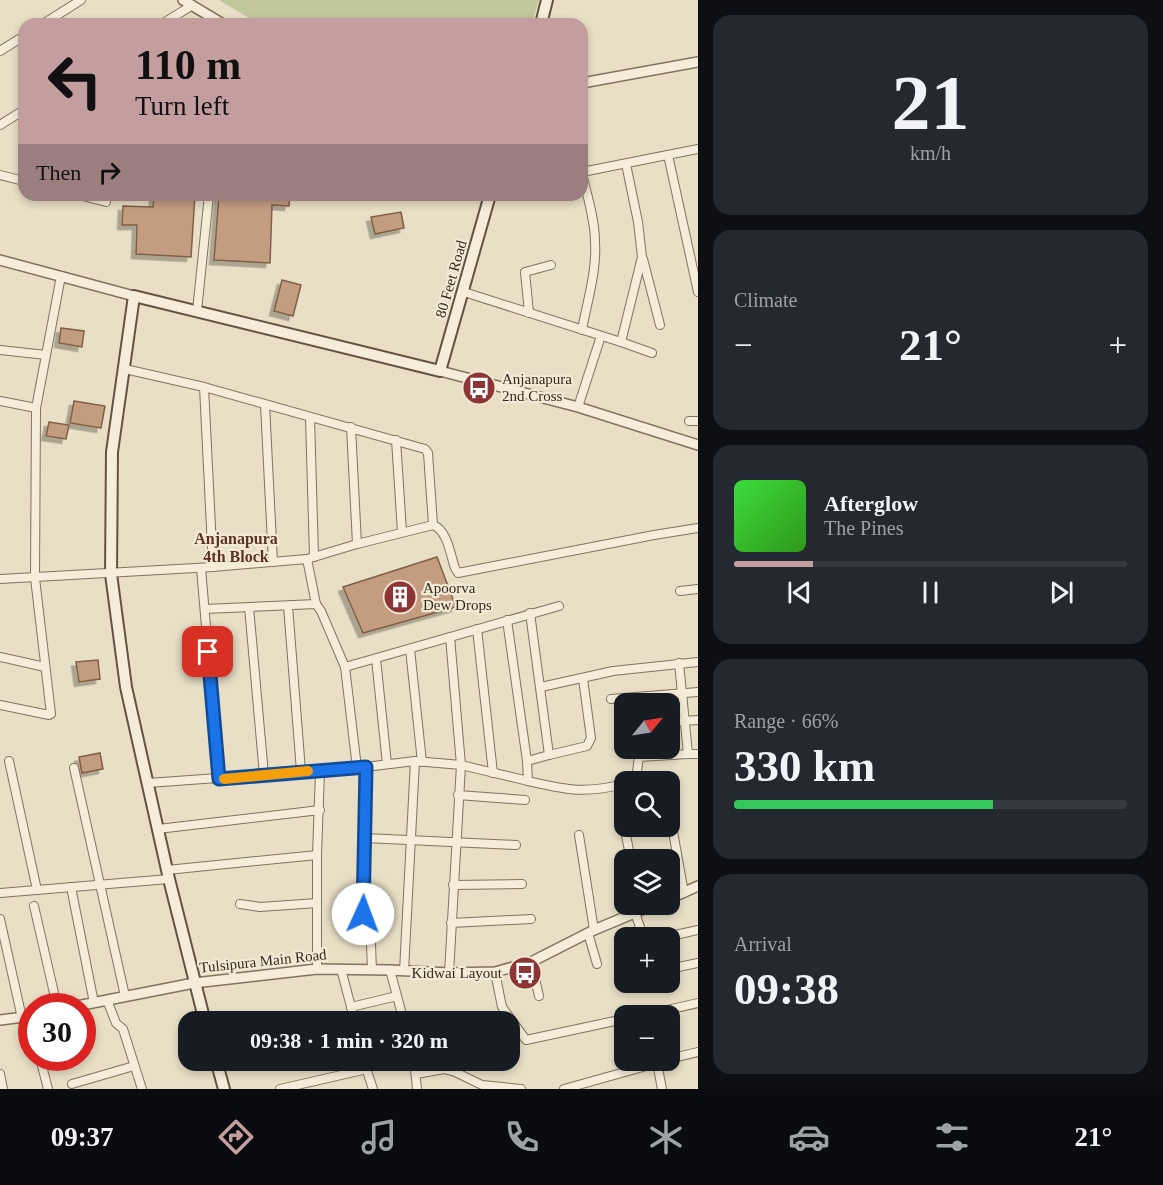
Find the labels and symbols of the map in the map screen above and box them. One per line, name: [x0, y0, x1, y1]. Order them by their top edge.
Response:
street label: 80 Feet Road: [432, 238, 470, 320]
bus stop icon: Anjanapura 2nd Cross: [461, 370, 497, 406]
place label: Anjanapura 2nd Cross: [502, 371, 572, 404]
district label: Anjanapura 4th Block: [194, 530, 278, 565]
building icon: Apoorva Dew Drops: [382, 579, 418, 615]
place label: Apoorva Dew Drops: [423, 580, 492, 613]
pin: [182, 626, 233, 677]
north arrow: [614, 693, 680, 759]
position arrow: [331, 882, 395, 946]
street label: Tulsipura Main Road: [199, 946, 328, 976]
bus stop icon: Kidwai Layout: [507, 955, 543, 991]
place label: Kidwai Layout: [412, 965, 503, 981]
speed limit sign: 30: [18, 993, 96, 1071]

